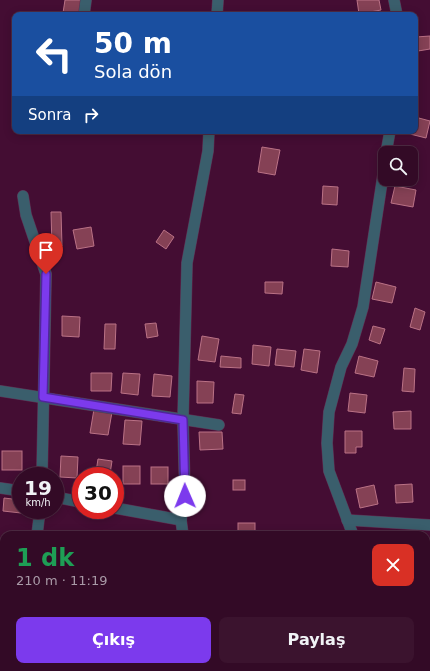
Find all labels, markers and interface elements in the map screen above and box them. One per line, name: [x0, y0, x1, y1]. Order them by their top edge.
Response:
text: 50 m: [94, 27, 172, 60]
icon: left: [28, 28, 80, 80]
text: Sola dön: [94, 61, 172, 82]
icon: right: [80, 104, 102, 126]
text: Sonra: [28, 106, 72, 124]
map controls: [378, 146, 418, 186]
button: search: [378, 146, 418, 186]
pin: [29, 233, 63, 274]
icon: arrive: [35, 239, 57, 261]
speed limit sign: 30: [72, 467, 124, 519]
position arrow: [164, 475, 206, 517]
text: 19: [24, 476, 52, 500]
text: km/h: [25, 497, 51, 508]
text: 1 dk: [16, 544, 74, 572]
button: close: [372, 544, 414, 586]
text: 210 m · 11:19: [16, 573, 107, 588]
button: Çıkış: [16, 617, 211, 663]
button: Paylaş: [219, 617, 414, 663]

